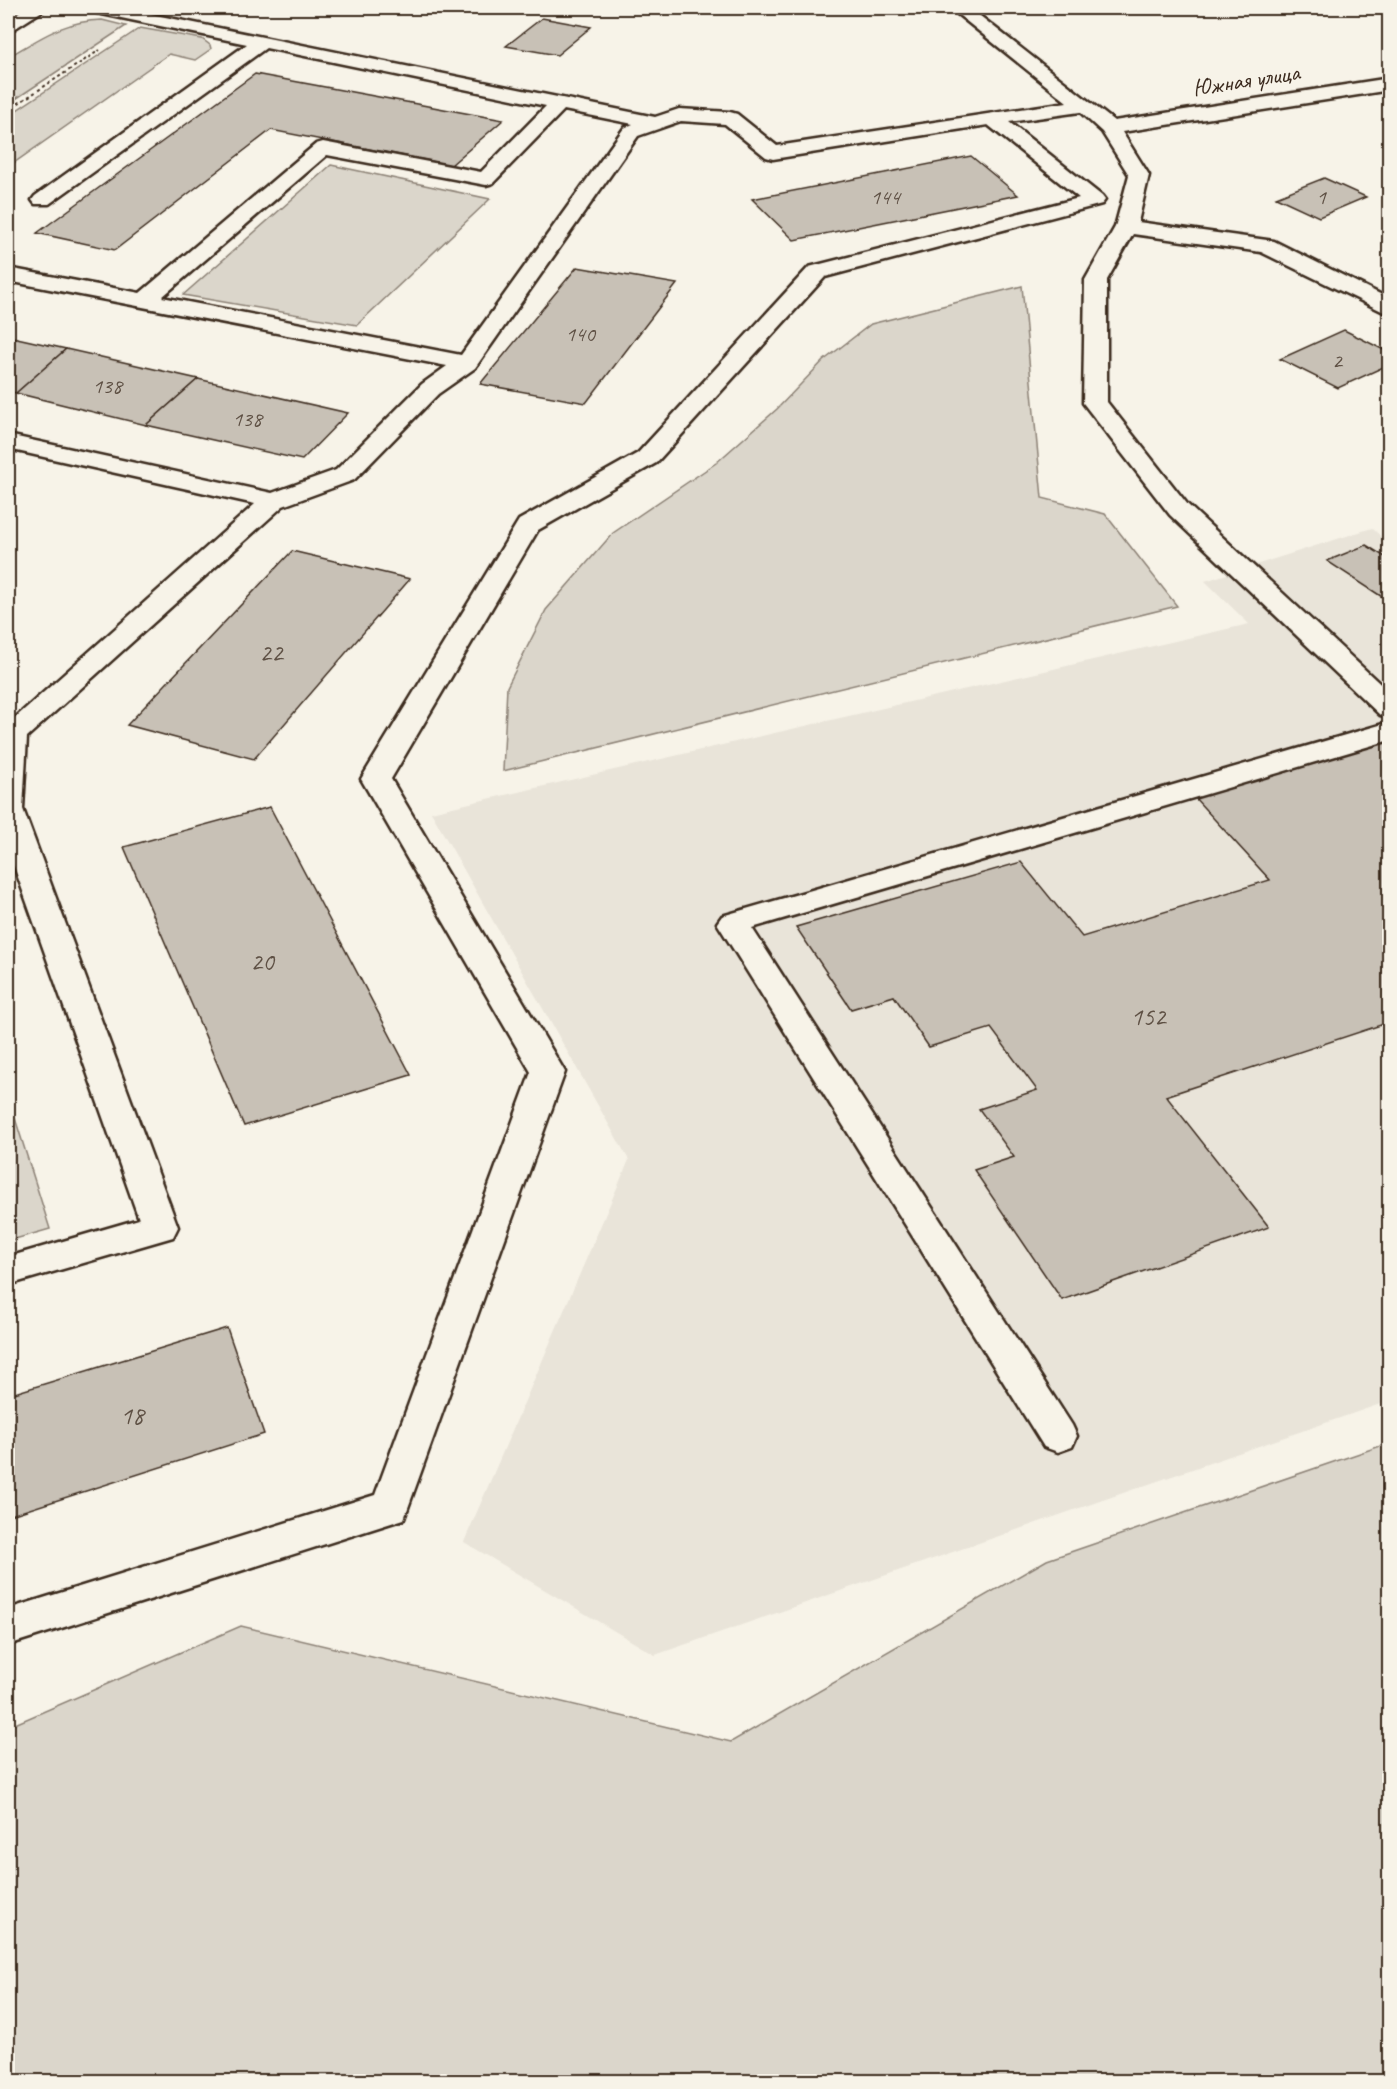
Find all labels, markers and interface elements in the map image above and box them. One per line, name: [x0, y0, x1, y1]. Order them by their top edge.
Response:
street label: Южная улица: [1190, 57, 1303, 103]
house number: 144: [870, 183, 902, 211]
house number: 1: [1316, 183, 1327, 211]
house number: 140: [565, 320, 597, 348]
house number: 2: [1332, 347, 1344, 375]
house number: 138: [92, 372, 124, 400]
house number: 138: [232, 405, 264, 433]
house number: 22: [259, 636, 285, 669]
house number: 20: [250, 945, 276, 978]
house number: 152: [1130, 1000, 1168, 1033]
house number: 18: [120, 1399, 146, 1432]

